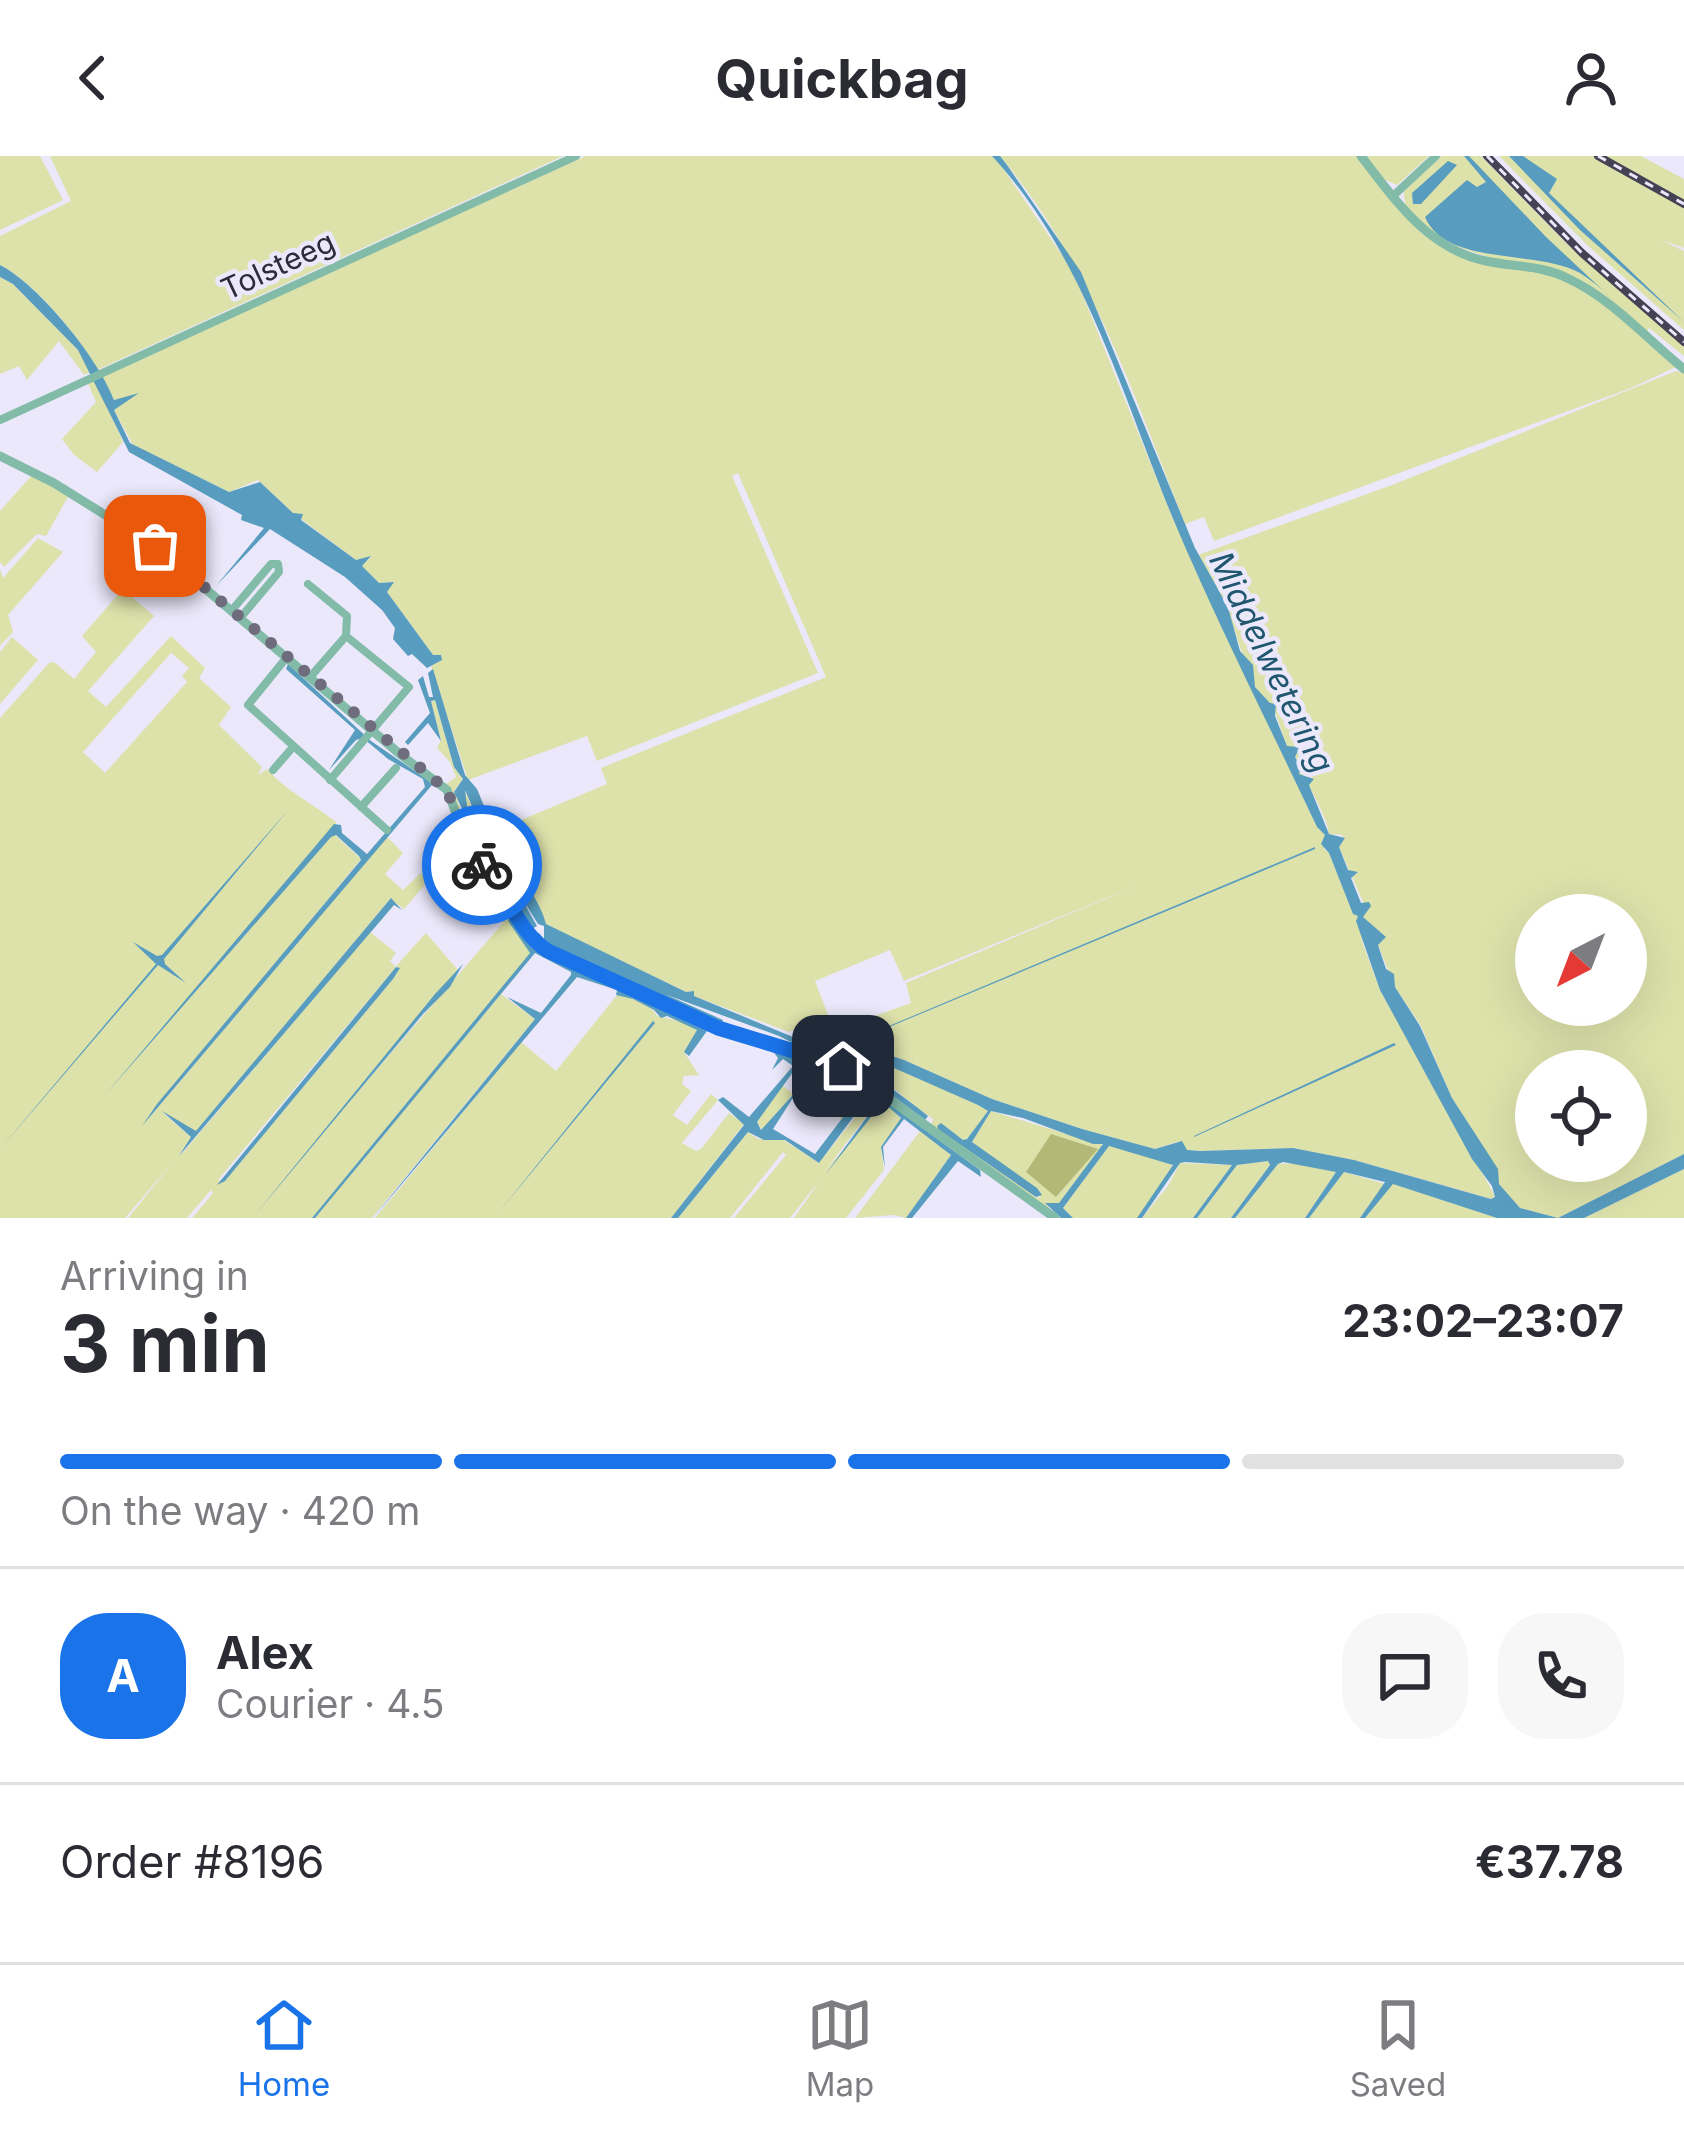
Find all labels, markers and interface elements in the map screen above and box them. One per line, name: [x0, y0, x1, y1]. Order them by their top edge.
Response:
icon: back: [60, 45, 126, 111]
icon: person: [1558, 45, 1624, 111]
text: Quickbag: [715, 46, 969, 111]
street label: Tolsteeg: [215, 223, 340, 307]
pin: [104, 495, 206, 597]
icon: bag: [122, 513, 188, 579]
water label: Middelwetering: [1201, 545, 1343, 779]
courier: [422, 805, 542, 925]
icon: bike: [449, 832, 515, 898]
north arrow: [1515, 894, 1647, 1026]
map controls: [1515, 894, 1647, 1182]
pin: [792, 1015, 894, 1117]
icon: home: [810, 1033, 876, 1099]
button: locate: [1515, 1050, 1647, 1182]
text: Arriving in: [60, 1252, 249, 1299]
text: 23:02–23:07: [1342, 1293, 1624, 1348]
text: 3 min: [60, 1296, 270, 1391]
text: On the way · 420 m: [60, 1487, 420, 1534]
button: chat: [1342, 1613, 1468, 1739]
button: phone: [1498, 1613, 1624, 1739]
text: Alex: [216, 1625, 314, 1680]
text: A: [106, 1648, 140, 1703]
text: Courier · 4.5: [216, 1680, 445, 1727]
text: Order #8196: [60, 1834, 324, 1889]
text: €37.78: [1475, 1834, 1624, 1889]
tab: Home: [238, 1992, 330, 2104]
tab: Map: [806, 1992, 874, 2104]
tab: Saved: [1350, 1992, 1446, 2104]

